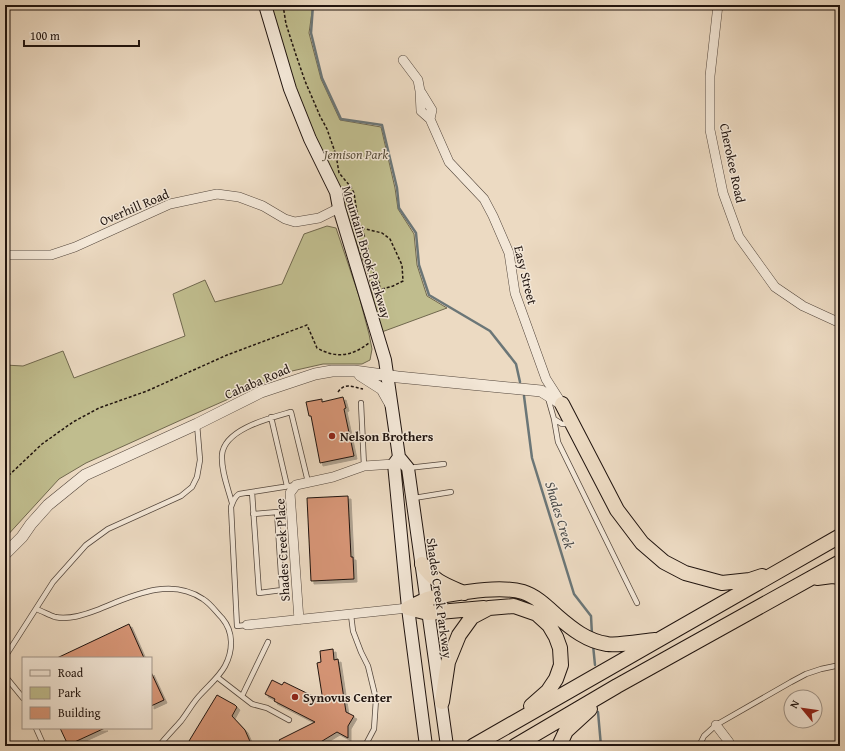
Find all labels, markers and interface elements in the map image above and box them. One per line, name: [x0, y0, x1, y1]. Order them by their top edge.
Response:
scale bar: [24, 22, 139, 48]
text: 100 m: [30, 27, 60, 44]
street label: Cherokee Road: [715, 122, 750, 205]
park label: Jemison Park: [322, 145, 388, 164]
street label: Mountain Brook Parkway: [337, 183, 396, 321]
street label: Overhill Road: [96, 184, 172, 231]
street label: Easy Street: [509, 244, 542, 307]
street label: Cahaba Road: [221, 359, 293, 404]
place label: Nelson Brothers: [340, 427, 434, 446]
marker: Nelson Brothers: [327, 431, 337, 441]
water label: Shades Creek: [540, 479, 580, 552]
street label: Shades Creek Place: [270, 498, 295, 602]
street label: Shades Creek Parkway: [422, 537, 457, 660]
legend: [22, 657, 152, 729]
text: Road: [58, 664, 84, 681]
text: Park: [58, 684, 82, 701]
place label: Synovus Center: [303, 688, 392, 707]
north arrow: [783, 689, 823, 729]
marker: Synovus Center: [290, 692, 300, 702]
text: N: [785, 696, 803, 711]
text: Building: [58, 704, 101, 721]

